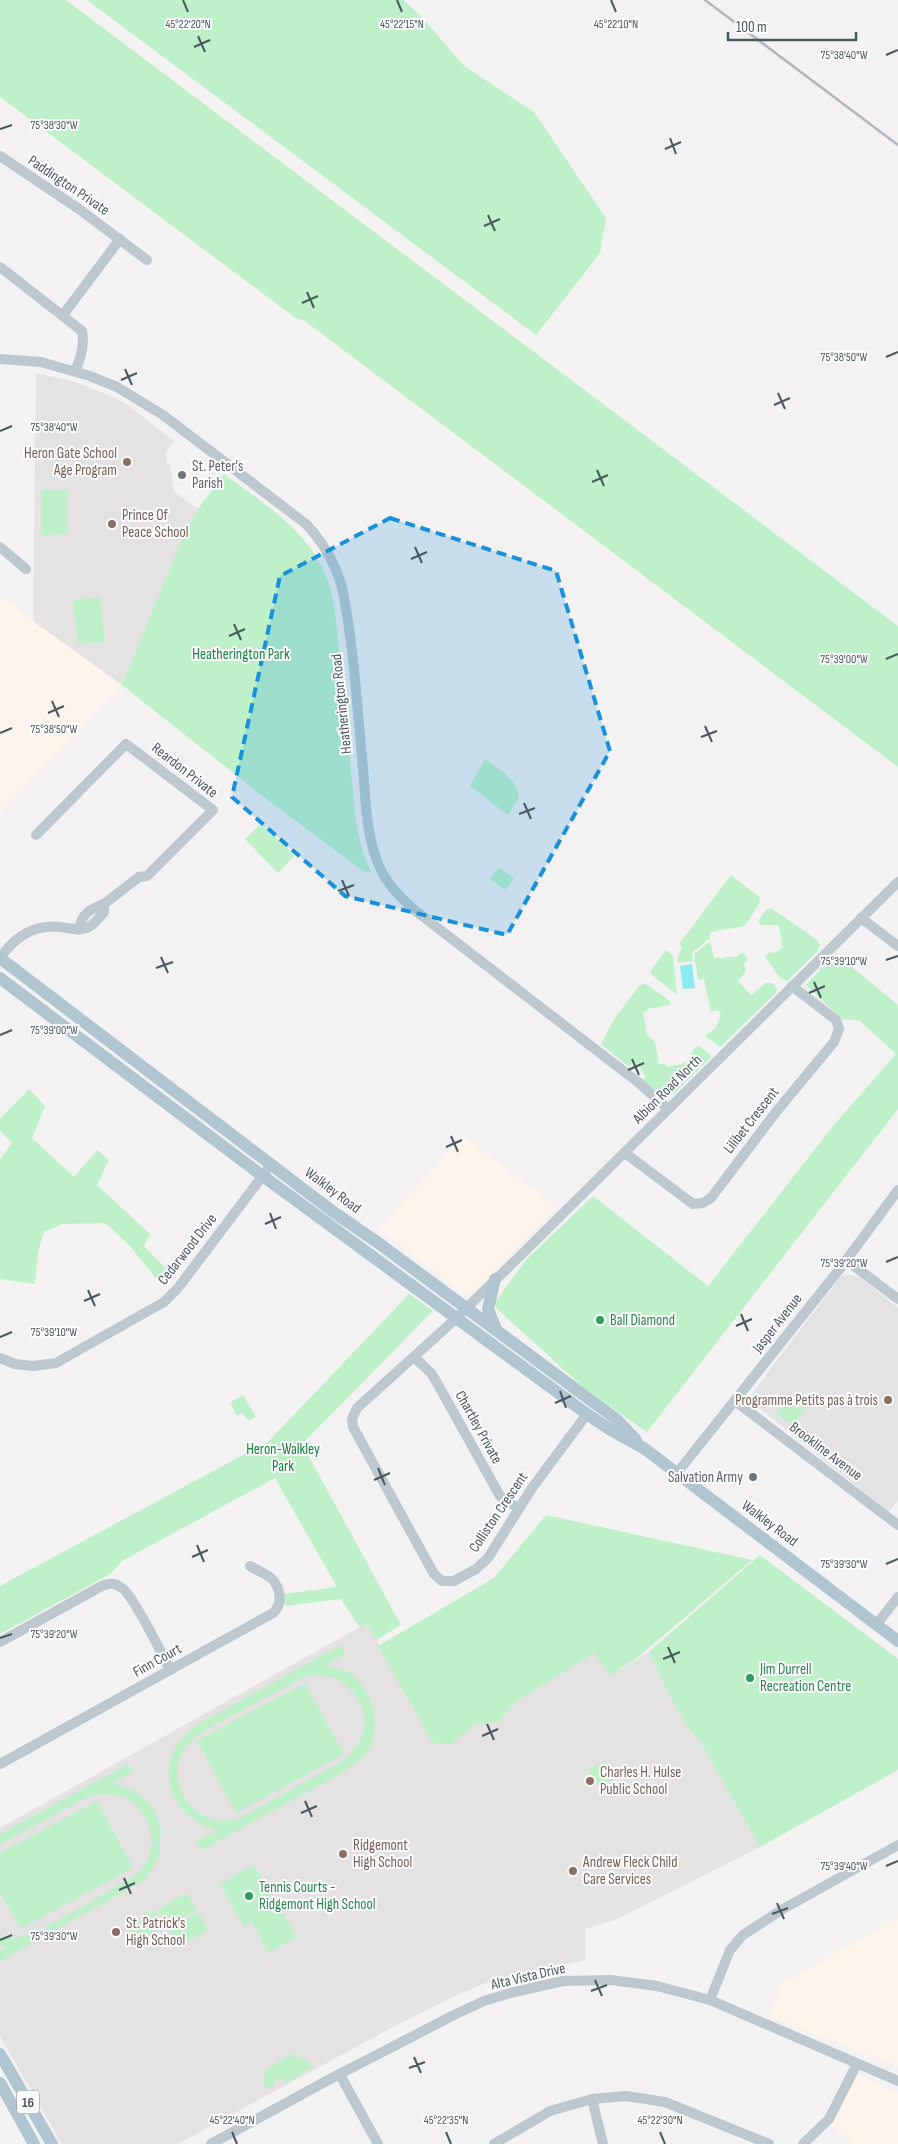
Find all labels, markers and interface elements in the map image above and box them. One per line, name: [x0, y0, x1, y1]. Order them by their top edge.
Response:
scale bar: [728, 10, 856, 42]
text: 45°22'20"N: [165, 17, 211, 32]
text: 45°22'15"N: [380, 17, 424, 32]
text: 45°22'10"N: [594, 17, 638, 32]
text: 100 m: [736, 18, 767, 37]
text: 75°38'40"W: [821, 48, 868, 63]
text: 75°38'30"W: [31, 118, 78, 133]
street label: Paddington Private: [24, 151, 113, 220]
text: 75°38'50"W: [821, 350, 868, 365]
text: 75°38'40"W: [31, 420, 78, 435]
place label: Heron Gate School Age Program: [24, 444, 117, 480]
marker: Heron Gate School Age Program: [121, 456, 133, 468]
place label: St. Peter's Parish: [192, 457, 243, 493]
marker: St. Peter's Parish: [176, 469, 188, 481]
place label: Prince Of Peace School: [122, 506, 189, 542]
marker: Prince Of Peace School: [106, 518, 118, 530]
park label: Heatherington Park: [192, 645, 290, 664]
text: 75°39'00"W: [820, 652, 868, 667]
street label: Heatherington Road: [327, 653, 356, 755]
text: 75°38'50"W: [31, 722, 78, 737]
street label: Reardon Private: [148, 739, 222, 802]
text: 75°39'10"W: [821, 954, 867, 969]
text: 75°39'00"W: [30, 1023, 78, 1038]
street label: Albion Road North: [628, 1051, 706, 1129]
street label: Lilibet Crescent: [720, 1083, 784, 1157]
street label: Walkley Road: [301, 1163, 365, 1218]
street label: Cedarwood Drive: [154, 1210, 221, 1289]
text: 75°39'20"W: [820, 1256, 868, 1271]
street label: Jasper Avenue: [748, 1290, 806, 1357]
place label: Ball Diamond: [610, 1311, 675, 1330]
marker: Ball Diamond: [594, 1314, 606, 1326]
text: 75°39'10"W: [31, 1325, 77, 1340]
street label: Chartley Private: [451, 1387, 506, 1467]
place label: Programme Petits pas à trois: [735, 1391, 878, 1410]
marker: Programme Petits pas à trois: [882, 1394, 894, 1406]
street label: Brookline Avenue: [786, 1418, 866, 1485]
park label: Heron-Walkley Park: [246, 1440, 320, 1476]
street label: Colliston Crescent: [465, 1468, 532, 1556]
place label: Salvation Army: [668, 1468, 743, 1487]
marker: Salvation Army: [747, 1471, 759, 1483]
street label: Walkley Road: [738, 1496, 802, 1551]
text: 75°39'30"W: [820, 1557, 868, 1572]
text: 75°39'20"W: [30, 1627, 78, 1642]
street label: Finn Court: [130, 1639, 185, 1682]
place label: Jim Durrell Recreation Centre: [759, 1660, 851, 1696]
marker: Jim Durrell Recreation Centre: [744, 1672, 756, 1684]
place label: Charles H. Hulse Public School: [600, 1763, 681, 1799]
marker: Charles H. Hulse Public School: [584, 1775, 596, 1787]
place label: Ridgemont High School: [353, 1836, 412, 1872]
marker: Ridgemont High School: [337, 1848, 349, 1860]
place label: Andrew Fleck Child Care Services: [582, 1853, 677, 1889]
text: 75°39'40"W: [820, 1859, 868, 1874]
marker: Andrew Fleck Child Care Services: [567, 1865, 579, 1877]
place label: Tennis Courts - Ridgemont High School: [259, 1878, 376, 1914]
marker: Tennis Courts - Ridgemont High School: [243, 1890, 255, 1902]
place label: St. Patrick's High School: [126, 1914, 185, 1950]
marker: St. Patrick's High School: [110, 1926, 122, 1938]
text: 75°39'30"W: [30, 1929, 78, 1944]
street label: Alta Vista Drive: [488, 1959, 567, 1994]
road number: 16: [17, 2090, 39, 2114]
text: 45°22'40"N: [209, 2113, 255, 2128]
text: 45°22'35"N: [424, 2113, 468, 2128]
text: 45°22'30"N: [637, 2113, 683, 2128]

